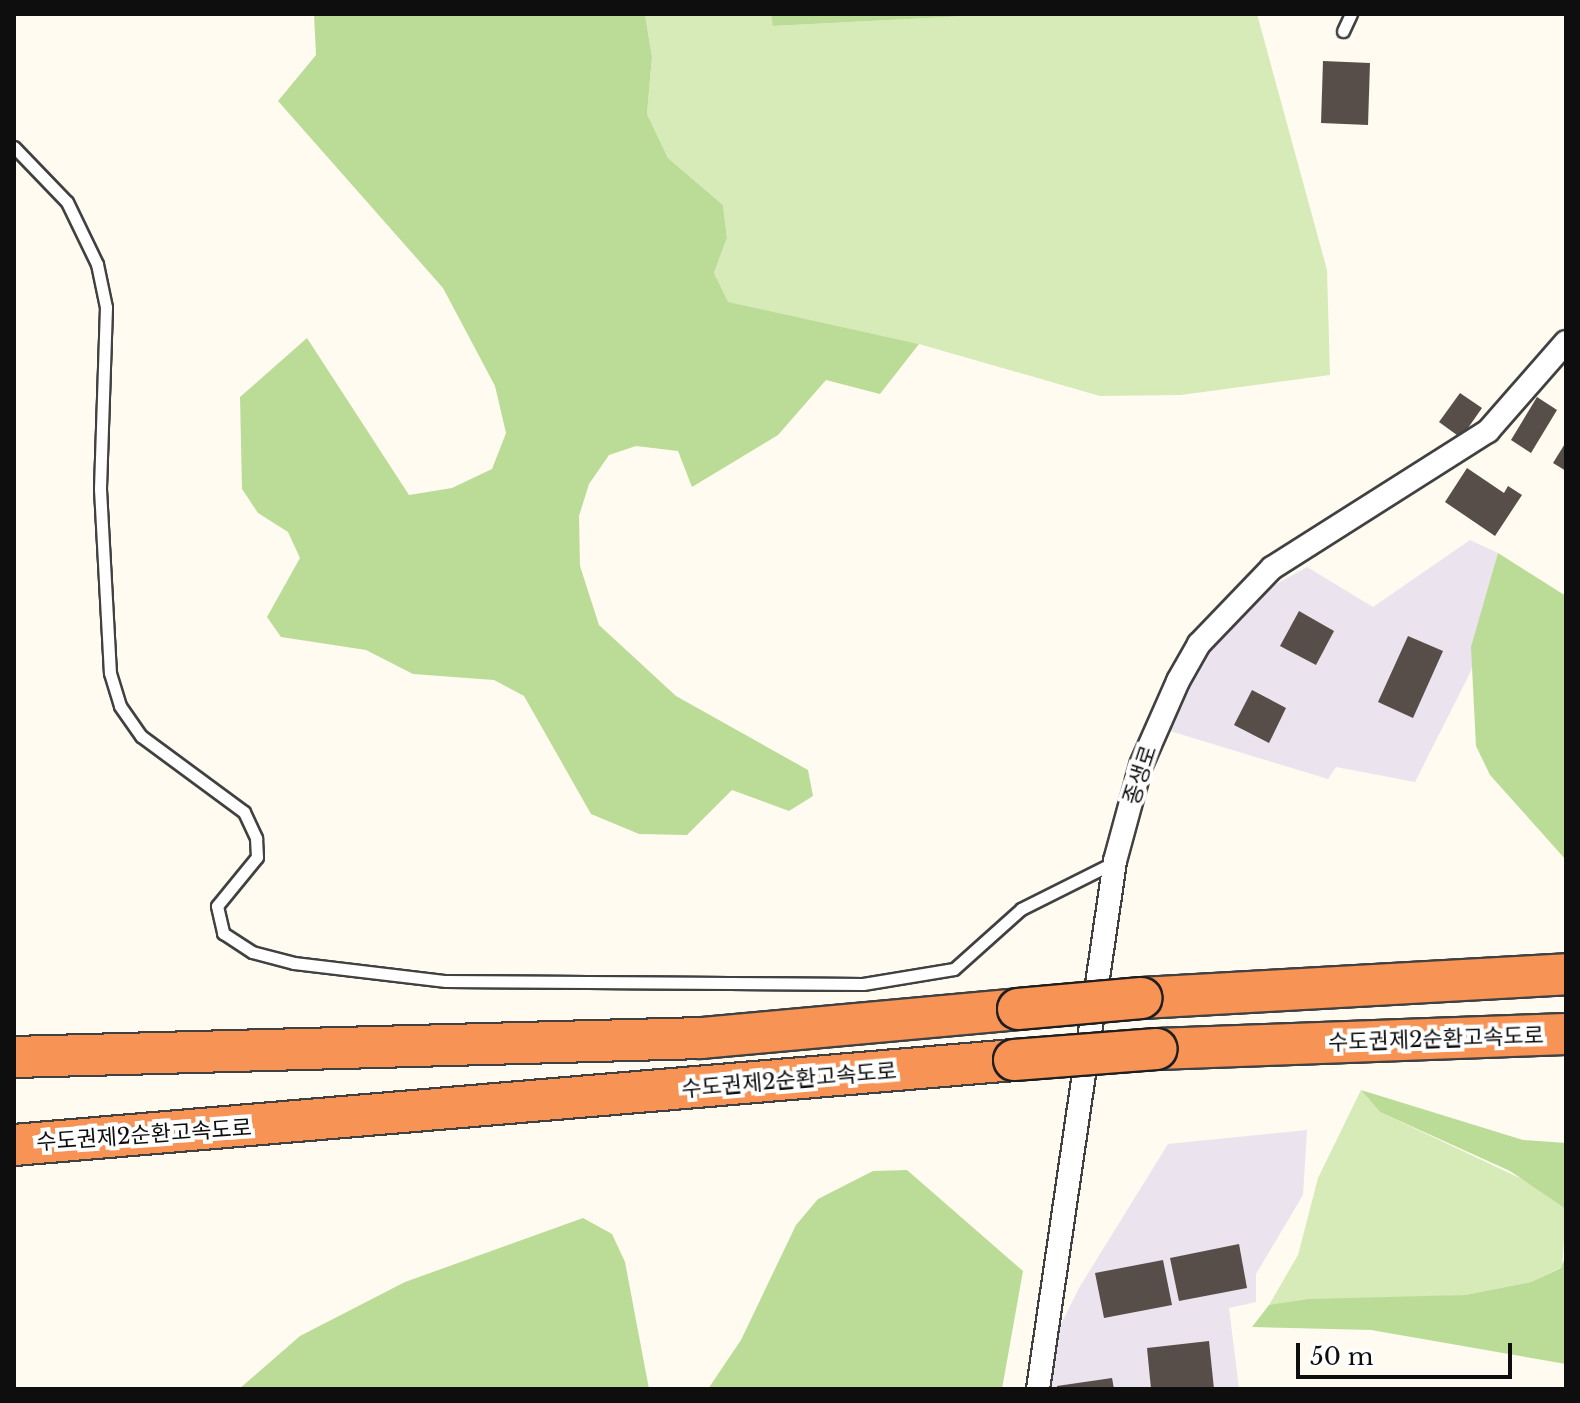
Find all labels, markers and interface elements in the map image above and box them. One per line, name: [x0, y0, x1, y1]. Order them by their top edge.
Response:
street label: 종생로: [1118, 742, 1162, 808]
street label: 수도권제2순환고속도로: [1328, 1022, 1544, 1056]
street label: 수도권제2순환고속도로: [680, 1057, 898, 1103]
street label: 수도권제2순환고속도로: [35, 1114, 253, 1156]
scale bar: [1300, 1327, 1516, 1377]
text: 50 m: [1310, 1342, 1373, 1371]

